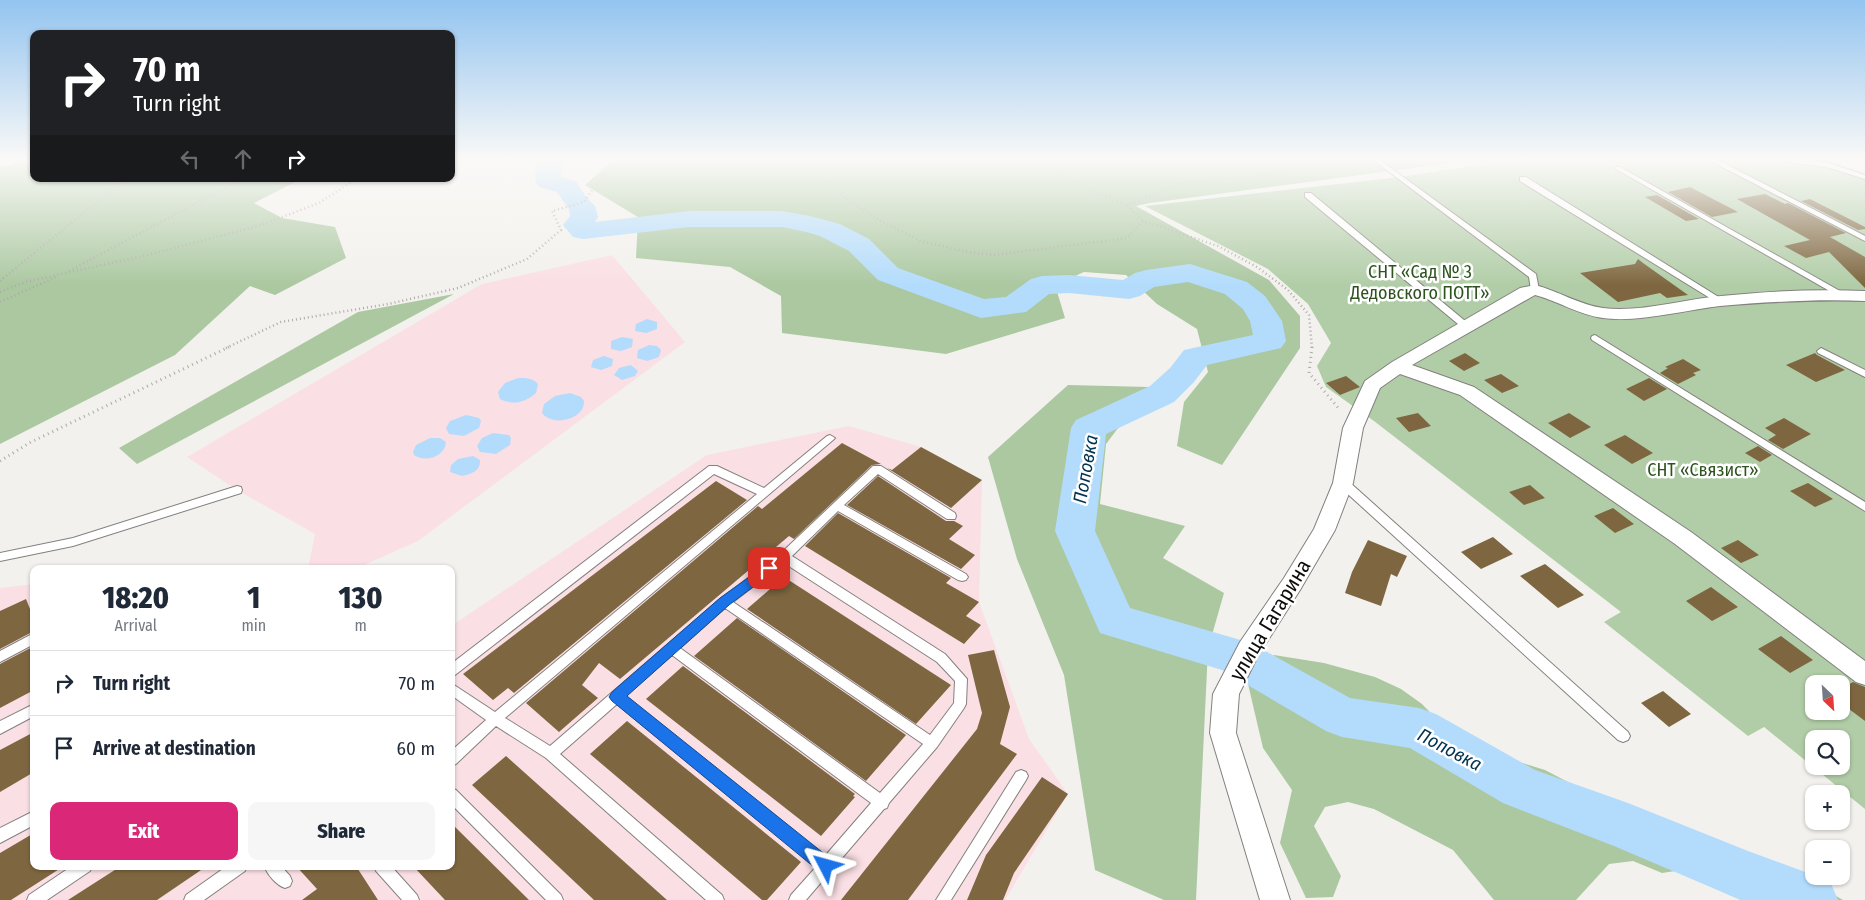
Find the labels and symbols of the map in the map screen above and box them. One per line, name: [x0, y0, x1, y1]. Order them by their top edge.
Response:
park label: СНТ «Сад № 3 Дедовского ПОТТ»: [1349, 261, 1490, 304]
water label: Поповка: [1068, 433, 1103, 505]
park label: СНТ «Связист»: [1647, 459, 1759, 481]
pin: [748, 547, 790, 589]
street label: улица Гагарина: [1224, 555, 1316, 685]
north arrow: [1805, 675, 1850, 720]
water label: Поповка: [1414, 723, 1486, 776]
position arrow: [799, 839, 851, 891]

